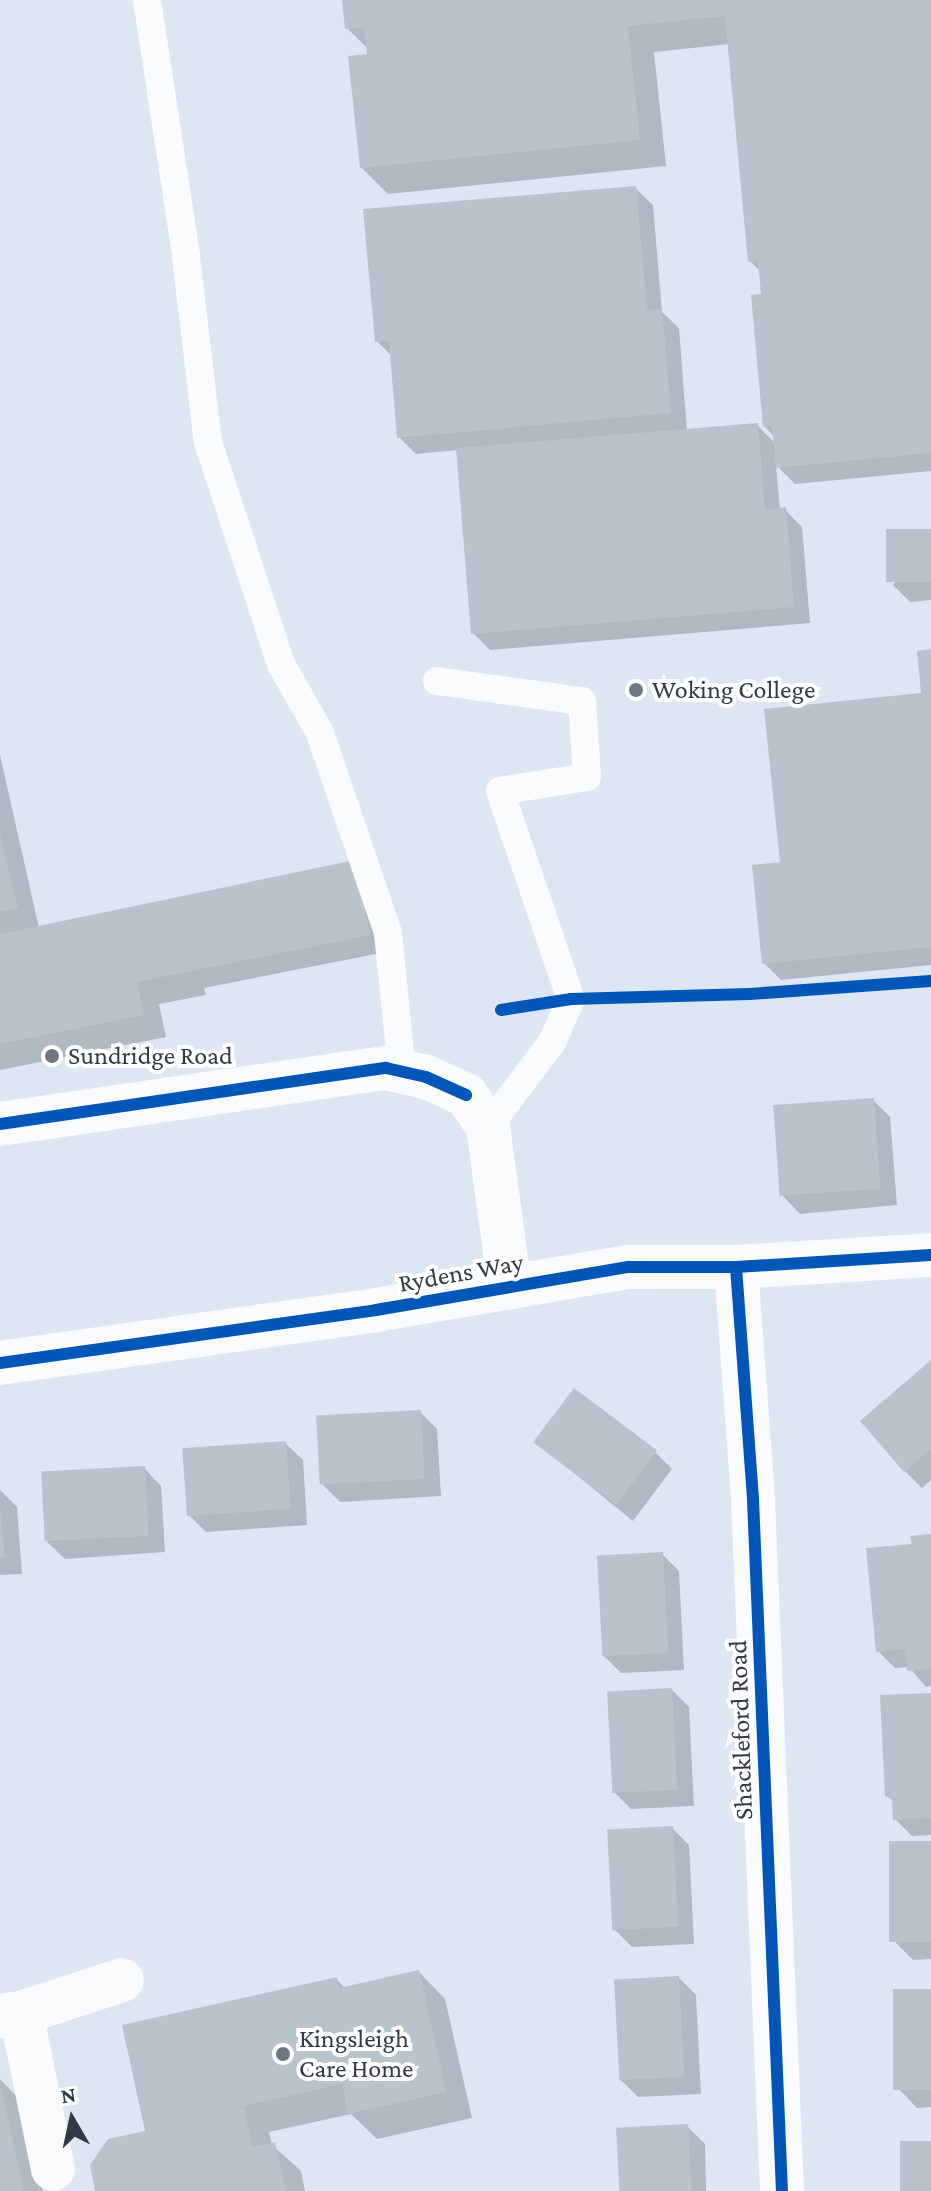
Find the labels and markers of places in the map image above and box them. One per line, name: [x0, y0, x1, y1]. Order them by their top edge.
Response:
place label: Woking College: [652, 674, 815, 706]
marker: Woking College: [627, 681, 645, 699]
place label: Sundridge Road: [68, 1040, 233, 1072]
marker: Sundridge Road: [43, 1047, 61, 1065]
place label: Kingsleigh Care Home: [299, 2023, 414, 2084]
marker: Kingsleigh Care Home: [274, 2045, 292, 2063]

